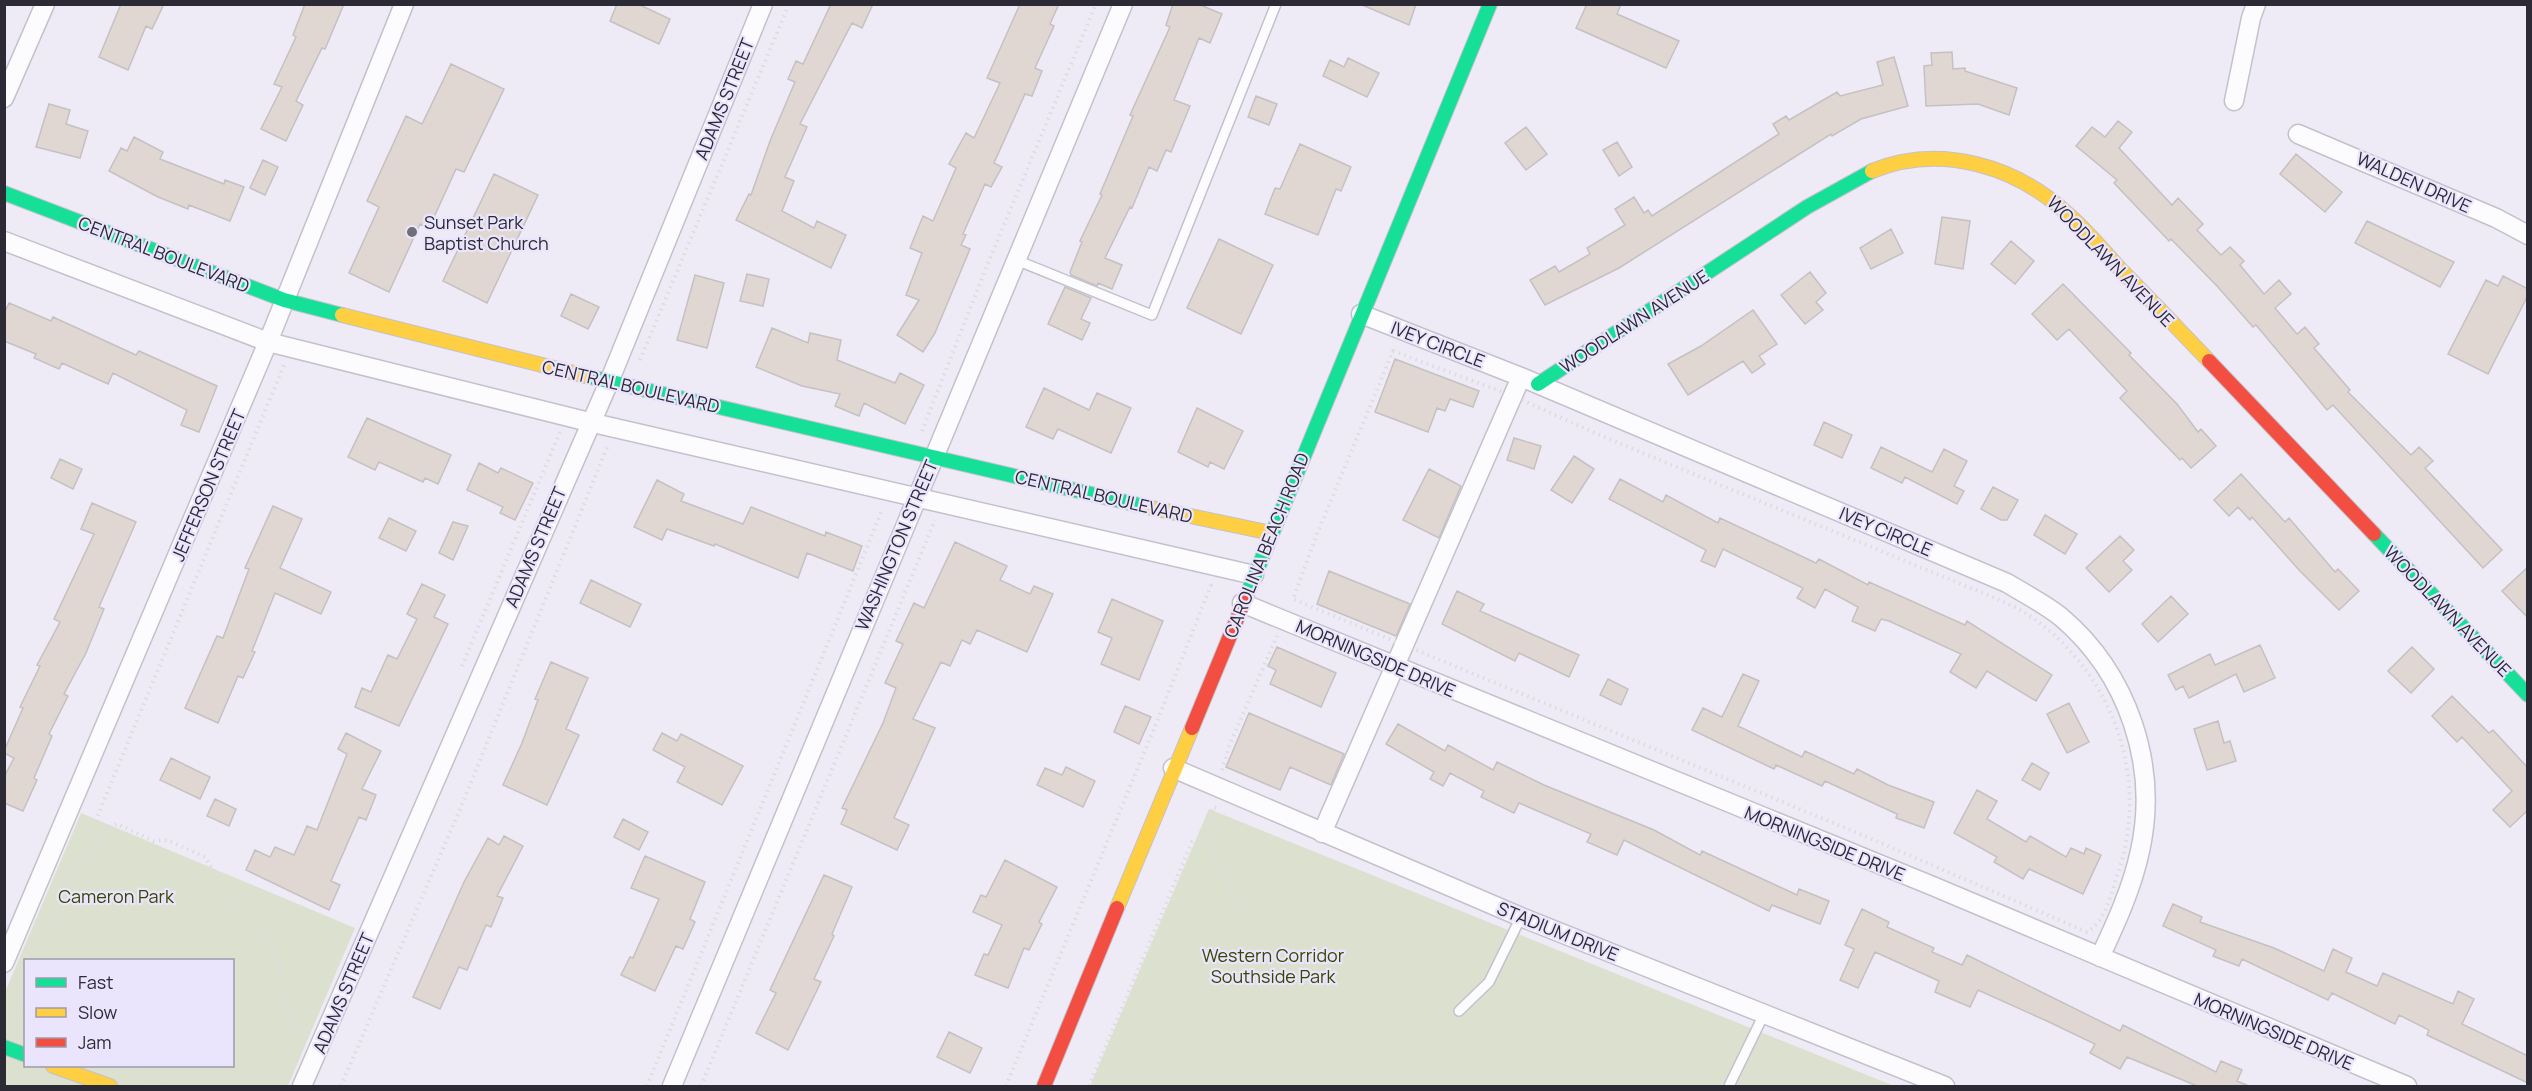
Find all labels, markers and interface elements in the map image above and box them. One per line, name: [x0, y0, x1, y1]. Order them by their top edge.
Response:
street label: ADAMS STREET: [689, 35, 759, 163]
street label: WALDEN DRIVE: [2353, 146, 2475, 218]
street label: WOODLAWN AVENUE: [2042, 190, 2180, 332]
street label: CENTRAL BOULEVARD: [75, 210, 253, 298]
place label: Sunset Park Baptist Church: [424, 210, 549, 255]
marker: Sunset Park Baptist Church: [405, 225, 419, 239]
street label: WOODLAWN AVENUE: [1555, 264, 1713, 378]
street label: IVEY CIRCLE: [1388, 315, 1488, 373]
street label: CENTRAL BOULEVARD: [540, 354, 722, 418]
street label: JEFFERSON STREET: [165, 405, 251, 565]
street label: CAROLINA BEACH ROAD: [1218, 449, 1314, 641]
street label: WASHINGTON STREET: [849, 456, 943, 634]
street label: CENTRAL BOULEVARD: [1013, 464, 1195, 528]
street label: ADAMS STREET: [499, 483, 571, 611]
street label: IVEY CIRCLE: [1836, 501, 1936, 561]
street label: WOODLAWN AVENUE: [2379, 540, 2517, 682]
street label: MORNINGSIDE DRIVE: [1293, 614, 1459, 702]
street label: MORNINGSIDE DRIVE: [1741, 800, 1909, 886]
park label: Cameron Park: [58, 884, 175, 908]
street label: STADIUM DRIVE: [1494, 896, 1622, 966]
street label: ADAMS STREET: [307, 929, 379, 1057]
park label: Western Corridor Southside Park: [1202, 943, 1345, 988]
legend: [24, 959, 234, 1067]
text: Fast: [78, 970, 113, 994]
street label: MORNINGSIDE DRIVE: [2191, 987, 2357, 1075]
text: Slow: [78, 1000, 118, 1024]
text: Jam: [78, 1030, 112, 1054]

